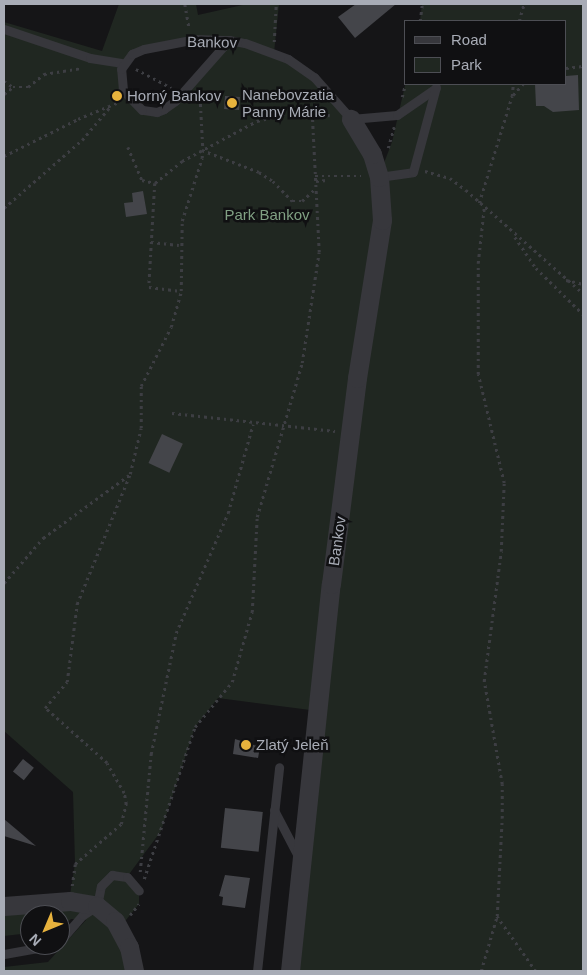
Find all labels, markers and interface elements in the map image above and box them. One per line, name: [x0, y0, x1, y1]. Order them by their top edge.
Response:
legend: [404, 20, 567, 85]
text: Road: [451, 31, 487, 48]
street label: Bankov: [187, 33, 237, 51]
text: Park: [451, 56, 482, 73]
place label: Nanebovzatia Panny Márie: [242, 85, 334, 120]
place label: Horný Bankov: [127, 87, 221, 105]
marker: Horný Bankov: [111, 90, 123, 102]
marker: Nanebovzatia Panny Márie: [226, 97, 238, 109]
park label: Park Bankov: [224, 206, 310, 224]
street label: Bankov: [325, 515, 349, 567]
place label: Zlatý Jeleň: [256, 736, 329, 754]
marker: Zlatý Jeleň: [240, 739, 252, 751]
north arrow: [20, 905, 70, 955]
text: N: [26, 931, 44, 949]

